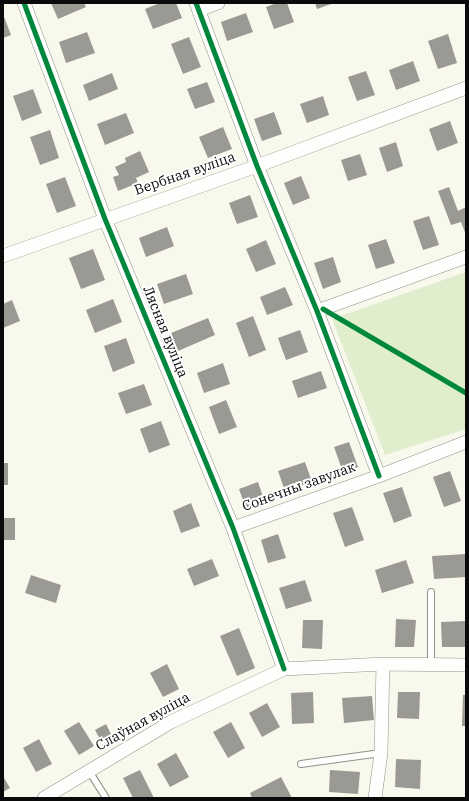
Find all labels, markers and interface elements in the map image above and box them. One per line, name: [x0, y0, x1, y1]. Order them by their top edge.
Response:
street label: Вербная вуліца: [132, 149, 238, 199]
street label: Лясная вуліца: [139, 284, 191, 380]
street label: Сонечны завулак: [240, 459, 358, 515]
street label: Слаўная вуліца: [93, 689, 193, 755]

